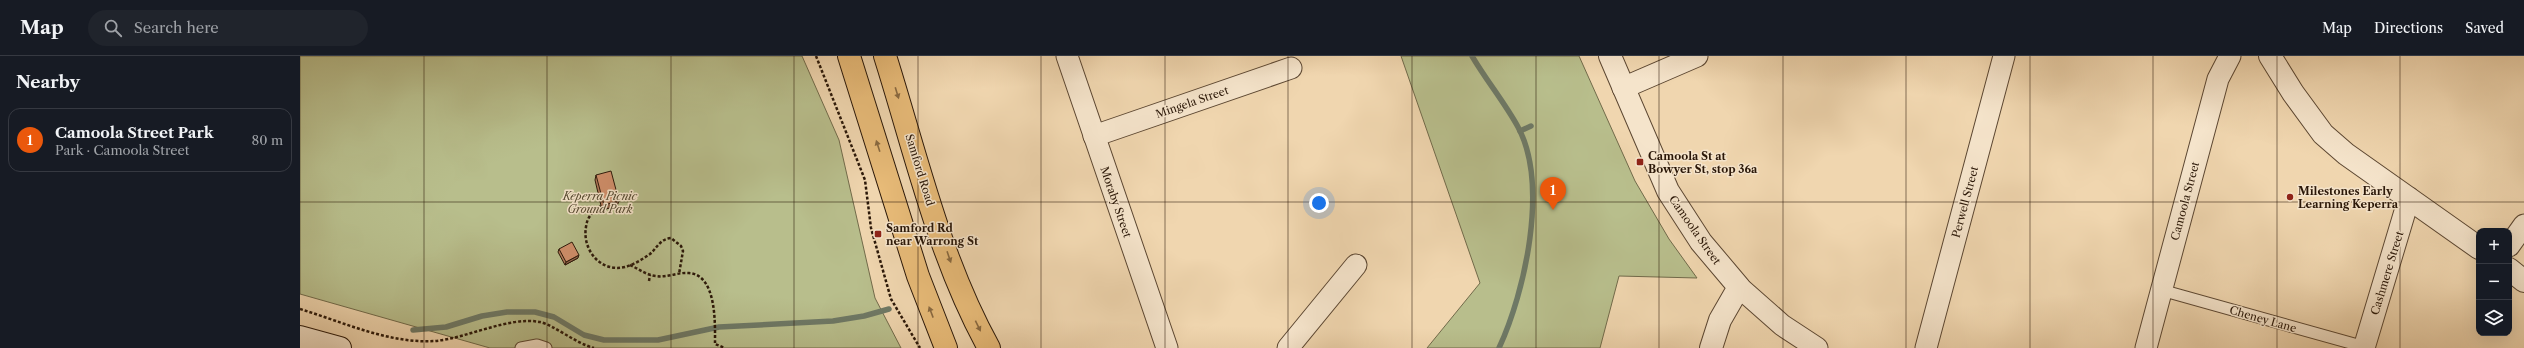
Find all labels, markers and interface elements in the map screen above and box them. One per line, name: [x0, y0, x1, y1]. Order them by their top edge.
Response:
search box: [88, 10, 368, 46]
text: Map: [20, 16, 64, 39]
icon: search: [102, 17, 124, 39]
text: Search here: [134, 18, 219, 37]
text: Map: [2322, 19, 2352, 37]
text: Directions: [2374, 19, 2443, 37]
text: Saved: [2465, 19, 2504, 37]
text: Nearby: [16, 72, 80, 92]
street label: Mingela Street: [1154, 83, 1230, 121]
one-way arrow: [894, 88, 900, 100]
text: Camoola Street Park: [55, 123, 214, 142]
text: 1: [27, 132, 33, 148]
text: 80 m: [251, 132, 283, 148]
street label: Samford Road: [902, 132, 938, 208]
one-way arrow: [875, 140, 881, 152]
text: Park · Camoola Street: [55, 142, 189, 158]
place label: Camoola St at Bowyer St, stop 36a: [1648, 149, 1758, 176]
marker: Camoola St at Bowyer St, stop 36a: [1635, 157, 1645, 167]
street label: Camoola Street: [2168, 160, 2202, 242]
street label: Moraby Street: [1097, 165, 1135, 239]
street label: Perwell Street: [1949, 165, 1981, 239]
pin: 1: [1540, 177, 1566, 210]
place label: Milestones Early Learning Keperra: [2298, 184, 2399, 211]
park label: Keperra Picnic Ground Park: [562, 189, 637, 216]
marker: Milestones Early Learning Keperra: [2285, 192, 2295, 202]
your location: [1309, 193, 1329, 213]
street label: Camoola Street: [1666, 193, 1724, 267]
place label: Samford Rd near Warrong St: [886, 221, 979, 248]
map controls: [2476, 228, 2512, 336]
button: +: [2476, 228, 2512, 264]
marker: Samford Rd near Warrong St: [873, 229, 883, 239]
street label: Cashmere Street: [2368, 229, 2406, 317]
one-way arrow: [946, 252, 952, 264]
button: −: [2476, 264, 2512, 300]
button: layers: [2476, 300, 2512, 336]
street label: Cheney Lane: [2228, 303, 2298, 335]
one-way arrow: [927, 306, 933, 318]
one-way arrow: [975, 321, 981, 332]

